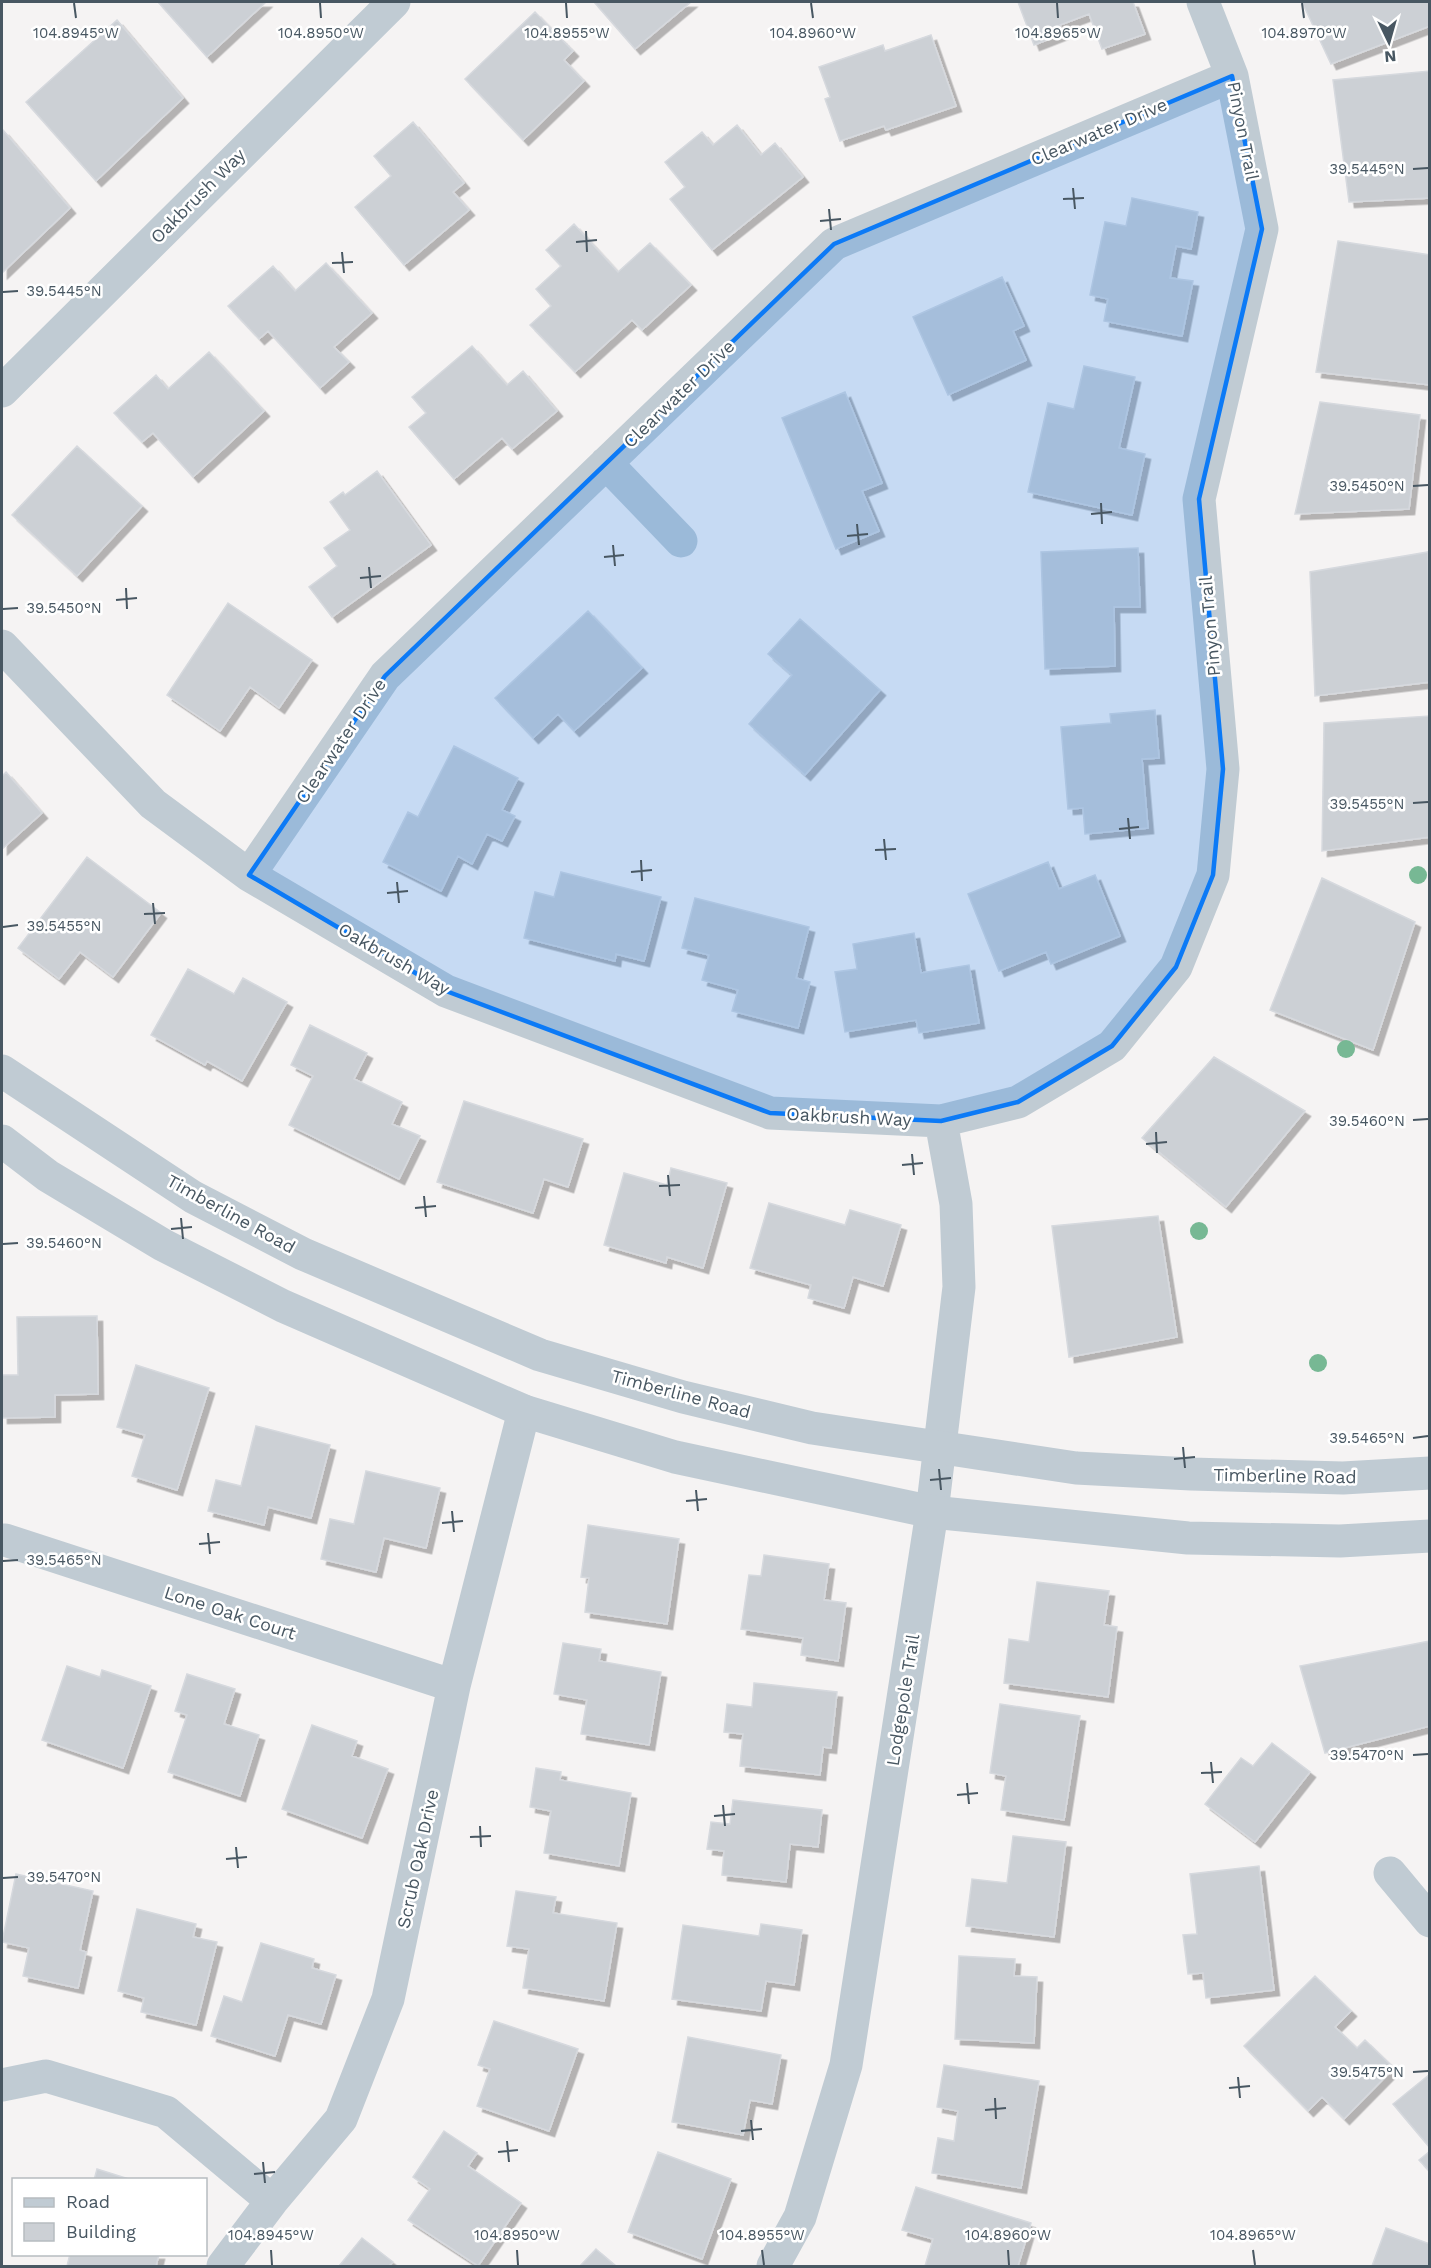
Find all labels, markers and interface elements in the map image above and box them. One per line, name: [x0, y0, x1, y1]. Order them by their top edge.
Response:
north arrow: [1359, 12, 1419, 72]
text: 104.8945°W: [33, 24, 119, 42]
text: 104.8950°W: [278, 24, 364, 42]
text: 104.8955°W: [524, 24, 610, 42]
text: 104.8960°W: [770, 24, 856, 42]
text: 104.8965°W: [1015, 24, 1101, 42]
text: 104.8970°W: [1261, 24, 1347, 42]
text: N: [1384, 46, 1397, 66]
street label: Pinyon Trail: [1224, 79, 1264, 183]
street label: Clearwater Drive: [1027, 93, 1170, 170]
street label: Oakbrush Way: [146, 143, 250, 247]
text: 39.5445°N: [1329, 160, 1405, 178]
text: 39.5445°N: [26, 282, 102, 300]
street label: Clearwater Drive: [619, 335, 739, 452]
text: 39.5450°N: [1329, 477, 1405, 495]
street label: Pinyon Trail: [1195, 574, 1224, 677]
text: 39.5450°N: [26, 599, 102, 617]
street label: Clearwater Drive: [291, 674, 390, 807]
text: 39.5455°N: [1329, 795, 1405, 813]
text: 39.5455°N: [26, 917, 102, 935]
street label: Oakbrush Way: [335, 918, 454, 999]
street label: Oakbrush Way: [786, 1103, 913, 1130]
text: 39.5460°N: [1329, 1112, 1405, 1130]
street label: Timberline Road: [163, 1170, 299, 1258]
text: 39.5460°N: [26, 1234, 102, 1252]
street label: Timberline Road: [609, 1365, 753, 1422]
text: 39.5465°N: [1329, 1429, 1405, 1447]
street label: Timberline Road: [1213, 1464, 1357, 1487]
text: 39.5465°N: [26, 1551, 102, 1569]
street label: Lone Oak Court: [162, 1581, 299, 1644]
street label: Lodgepole Trail: [882, 1632, 923, 1767]
text: 39.5470°N: [1330, 1746, 1404, 1764]
street label: Scrub Oak Drive: [392, 1787, 443, 1930]
text: 39.5470°N: [27, 1868, 101, 1886]
text: 39.5475°N: [1330, 2063, 1404, 2081]
legend: [12, 2178, 207, 2256]
text: Road: [66, 2191, 110, 2212]
text: Building: [66, 2221, 136, 2242]
text: 104.8945°W: [228, 2226, 314, 2244]
text: 104.8950°W: [474, 2226, 560, 2244]
text: 104.8955°W: [719, 2226, 805, 2244]
text: 104.8960°W: [965, 2226, 1051, 2244]
text: 104.8965°W: [1210, 2226, 1296, 2244]

